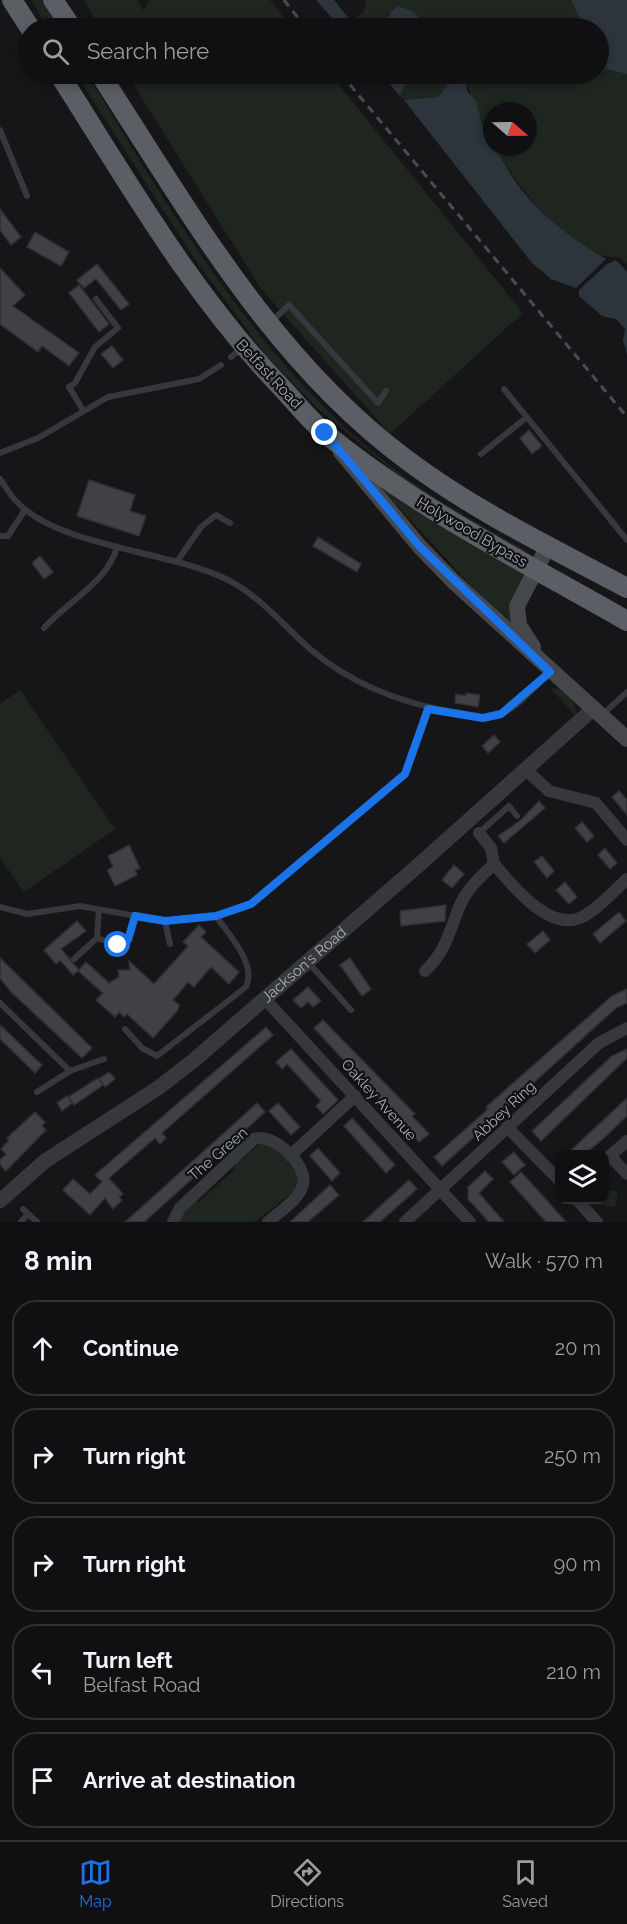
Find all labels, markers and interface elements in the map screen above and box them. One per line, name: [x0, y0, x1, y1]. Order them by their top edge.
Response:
search box: [18, 18, 609, 84]
icon: search: [39, 35, 72, 68]
text: Search here: [87, 38, 209, 64]
north arrow: [483, 102, 537, 156]
street label: Belfast Road: [232, 336, 306, 412]
route end: [311, 419, 337, 445]
street label: Holywood Bypass: [414, 493, 530, 571]
street label: Jackson's Road: [258, 923, 350, 1006]
route start: [104, 931, 130, 957]
street label: Oakley Avenue: [338, 1055, 421, 1145]
street label: Abbey Ring: [469, 1077, 539, 1145]
street label: The Green: [185, 1123, 251, 1185]
map controls: [555, 1150, 609, 1204]
button: layers: [555, 1150, 609, 1204]
text: 8 min: [24, 1246, 92, 1276]
text: Walk · 570 m: [485, 1249, 603, 1273]
icon: ahead: [26, 1332, 59, 1365]
text: Continue: [83, 1335, 179, 1361]
text: 20 m: [555, 1336, 601, 1360]
icon: right: [26, 1440, 59, 1473]
text: Turn right: [83, 1443, 186, 1469]
text: 250 m: [544, 1444, 601, 1468]
icon: right: [26, 1548, 59, 1581]
text: Turn right: [83, 1551, 186, 1577]
text: 90 m: [554, 1552, 601, 1576]
text: Turn left: [83, 1647, 173, 1673]
icon: left: [26, 1656, 59, 1689]
text: 210 m: [546, 1660, 601, 1684]
text: Belfast Road: [83, 1673, 200, 1697]
icon: arrive: [26, 1764, 59, 1797]
text: Arrive at destination: [83, 1767, 296, 1793]
tab: Map: [79, 1856, 112, 1911]
tab: Directions: [270, 1856, 344, 1911]
tab: Saved: [502, 1856, 548, 1911]

